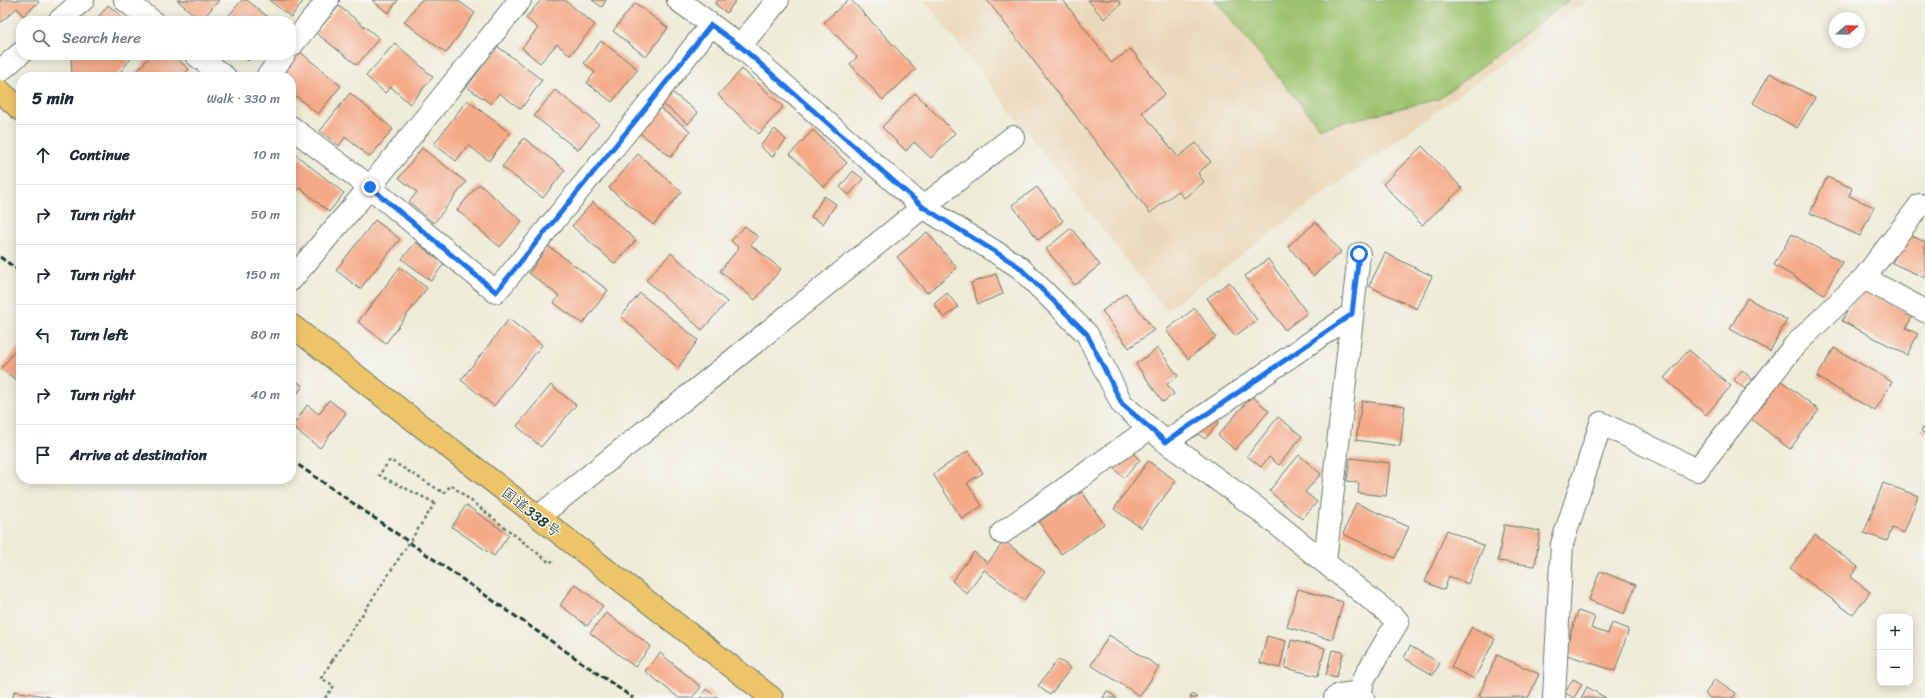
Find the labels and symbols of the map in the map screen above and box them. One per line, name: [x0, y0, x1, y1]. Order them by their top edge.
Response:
north arrow: [1829, 12, 1865, 48]
route end: [361, 178, 379, 196]
route start: [1350, 245, 1368, 263]
street label: 国道338号: [495, 480, 567, 544]

